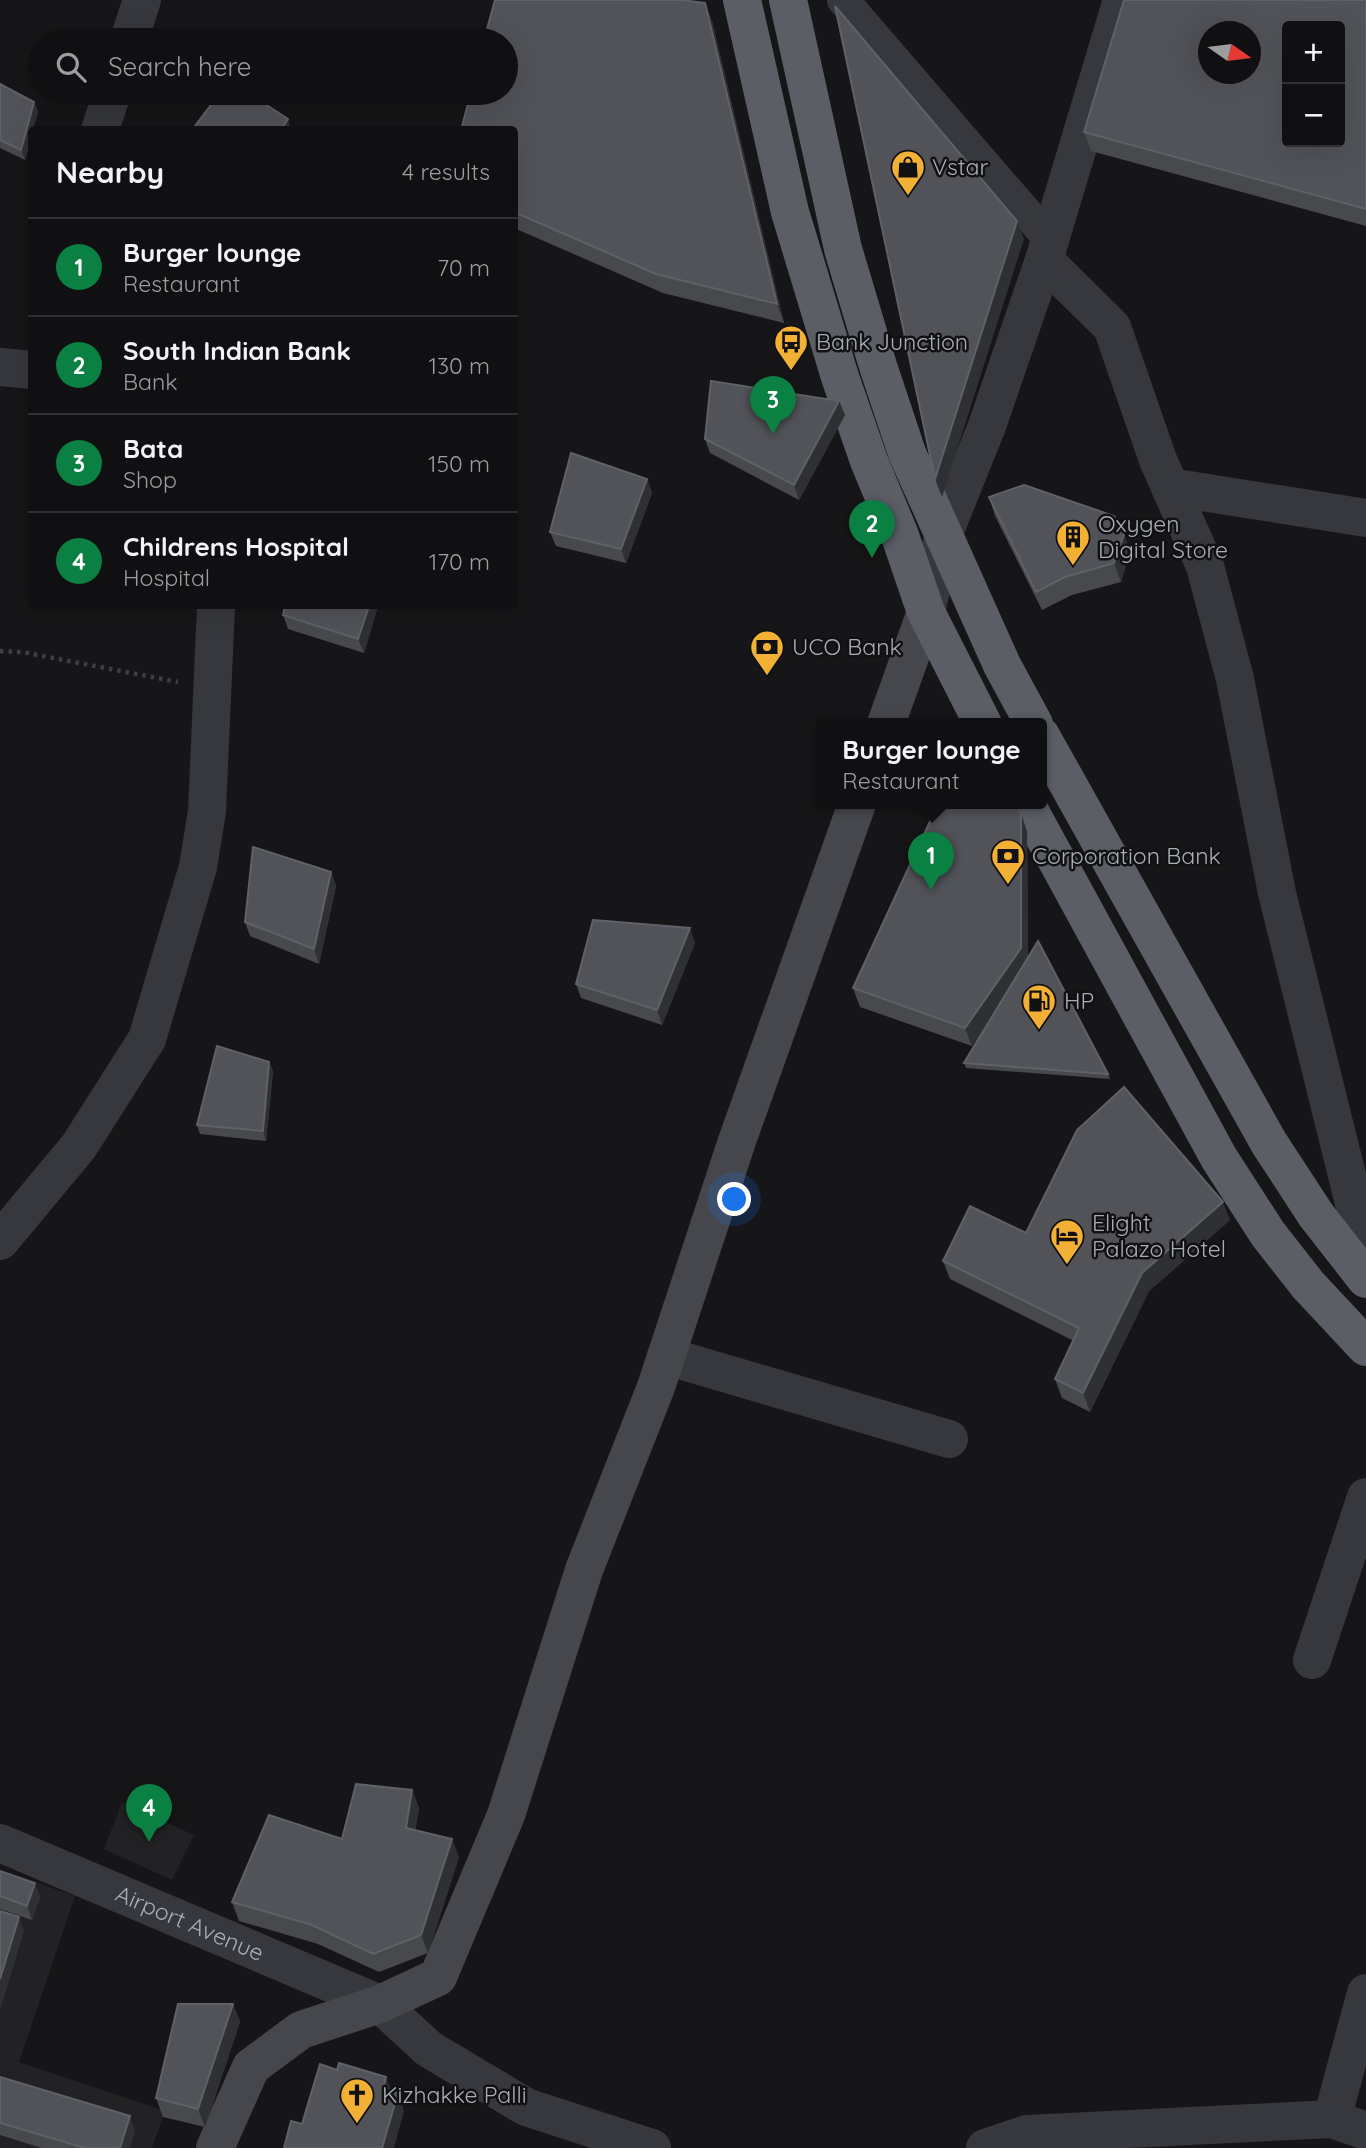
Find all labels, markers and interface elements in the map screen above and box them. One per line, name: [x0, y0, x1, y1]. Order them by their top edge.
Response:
north arrow: [1198, 21, 1261, 84]
map controls: [1282, 21, 1345, 147]
button: +: [1282, 21, 1345, 84]
search box: [28, 28, 518, 105]
icon: search: [52, 48, 90, 86]
text: Search here: [108, 50, 252, 83]
button: −: [1282, 84, 1345, 147]
shop icon: Vstar: [889, 148, 927, 197]
place label: Vstar: [932, 152, 988, 181]
text: Nearby: [56, 153, 164, 191]
text: 4 results: [402, 157, 490, 186]
text: Burger lounge: [123, 236, 301, 269]
text: 1: [75, 253, 83, 282]
text: 70 m: [437, 253, 490, 282]
text: Restaurant: [123, 269, 240, 298]
bus stop icon: Bank Junction: [772, 323, 810, 372]
place label: Bank Junction: [816, 327, 968, 356]
text: South Indian Bank: [123, 334, 351, 367]
text: 2: [72, 351, 86, 380]
text: 130 m: [428, 351, 490, 380]
text: Bank: [123, 367, 178, 396]
pin: 3: [750, 376, 796, 434]
text: Bata: [123, 432, 183, 465]
text: 3: [73, 449, 85, 478]
text: 150 m: [428, 449, 490, 478]
text: Shop: [123, 465, 177, 494]
pin: 2: [849, 500, 895, 558]
place label: Oxygen Digital Store: [1098, 509, 1228, 564]
building icon: Oxygen Digital Store: [1054, 518, 1092, 567]
text: Childrens Hospital: [123, 530, 349, 563]
text: 4: [72, 547, 86, 576]
text: 170 m: [429, 547, 490, 576]
text: Hospital: [123, 563, 210, 592]
bank icon: UCO Bank: [748, 628, 786, 677]
place label: UCO Bank: [792, 632, 902, 661]
popup: [816, 718, 1047, 809]
text: Burger lounge: [842, 733, 1021, 766]
text: Restaurant: [842, 766, 960, 795]
pin: 1: [908, 832, 954, 890]
bank icon: Corporation Bank: [989, 837, 1027, 886]
place label: Corporation Bank: [1032, 841, 1221, 870]
fuel station icon: HP: [1020, 982, 1058, 1031]
place label: HP: [1064, 986, 1094, 1015]
your location: [717, 1182, 751, 1216]
place label: Elight Palazo Hotel: [1092, 1208, 1226, 1263]
hotel icon: Elight Palazo Hotel: [1048, 1217, 1086, 1266]
pin: 4: [126, 1784, 172, 1842]
street label: Airport Avenue: [111, 1879, 268, 1967]
church icon: Kizhakke Palli: [338, 2076, 376, 2125]
place label: Kizhakke Palli: [382, 2080, 527, 2109]

